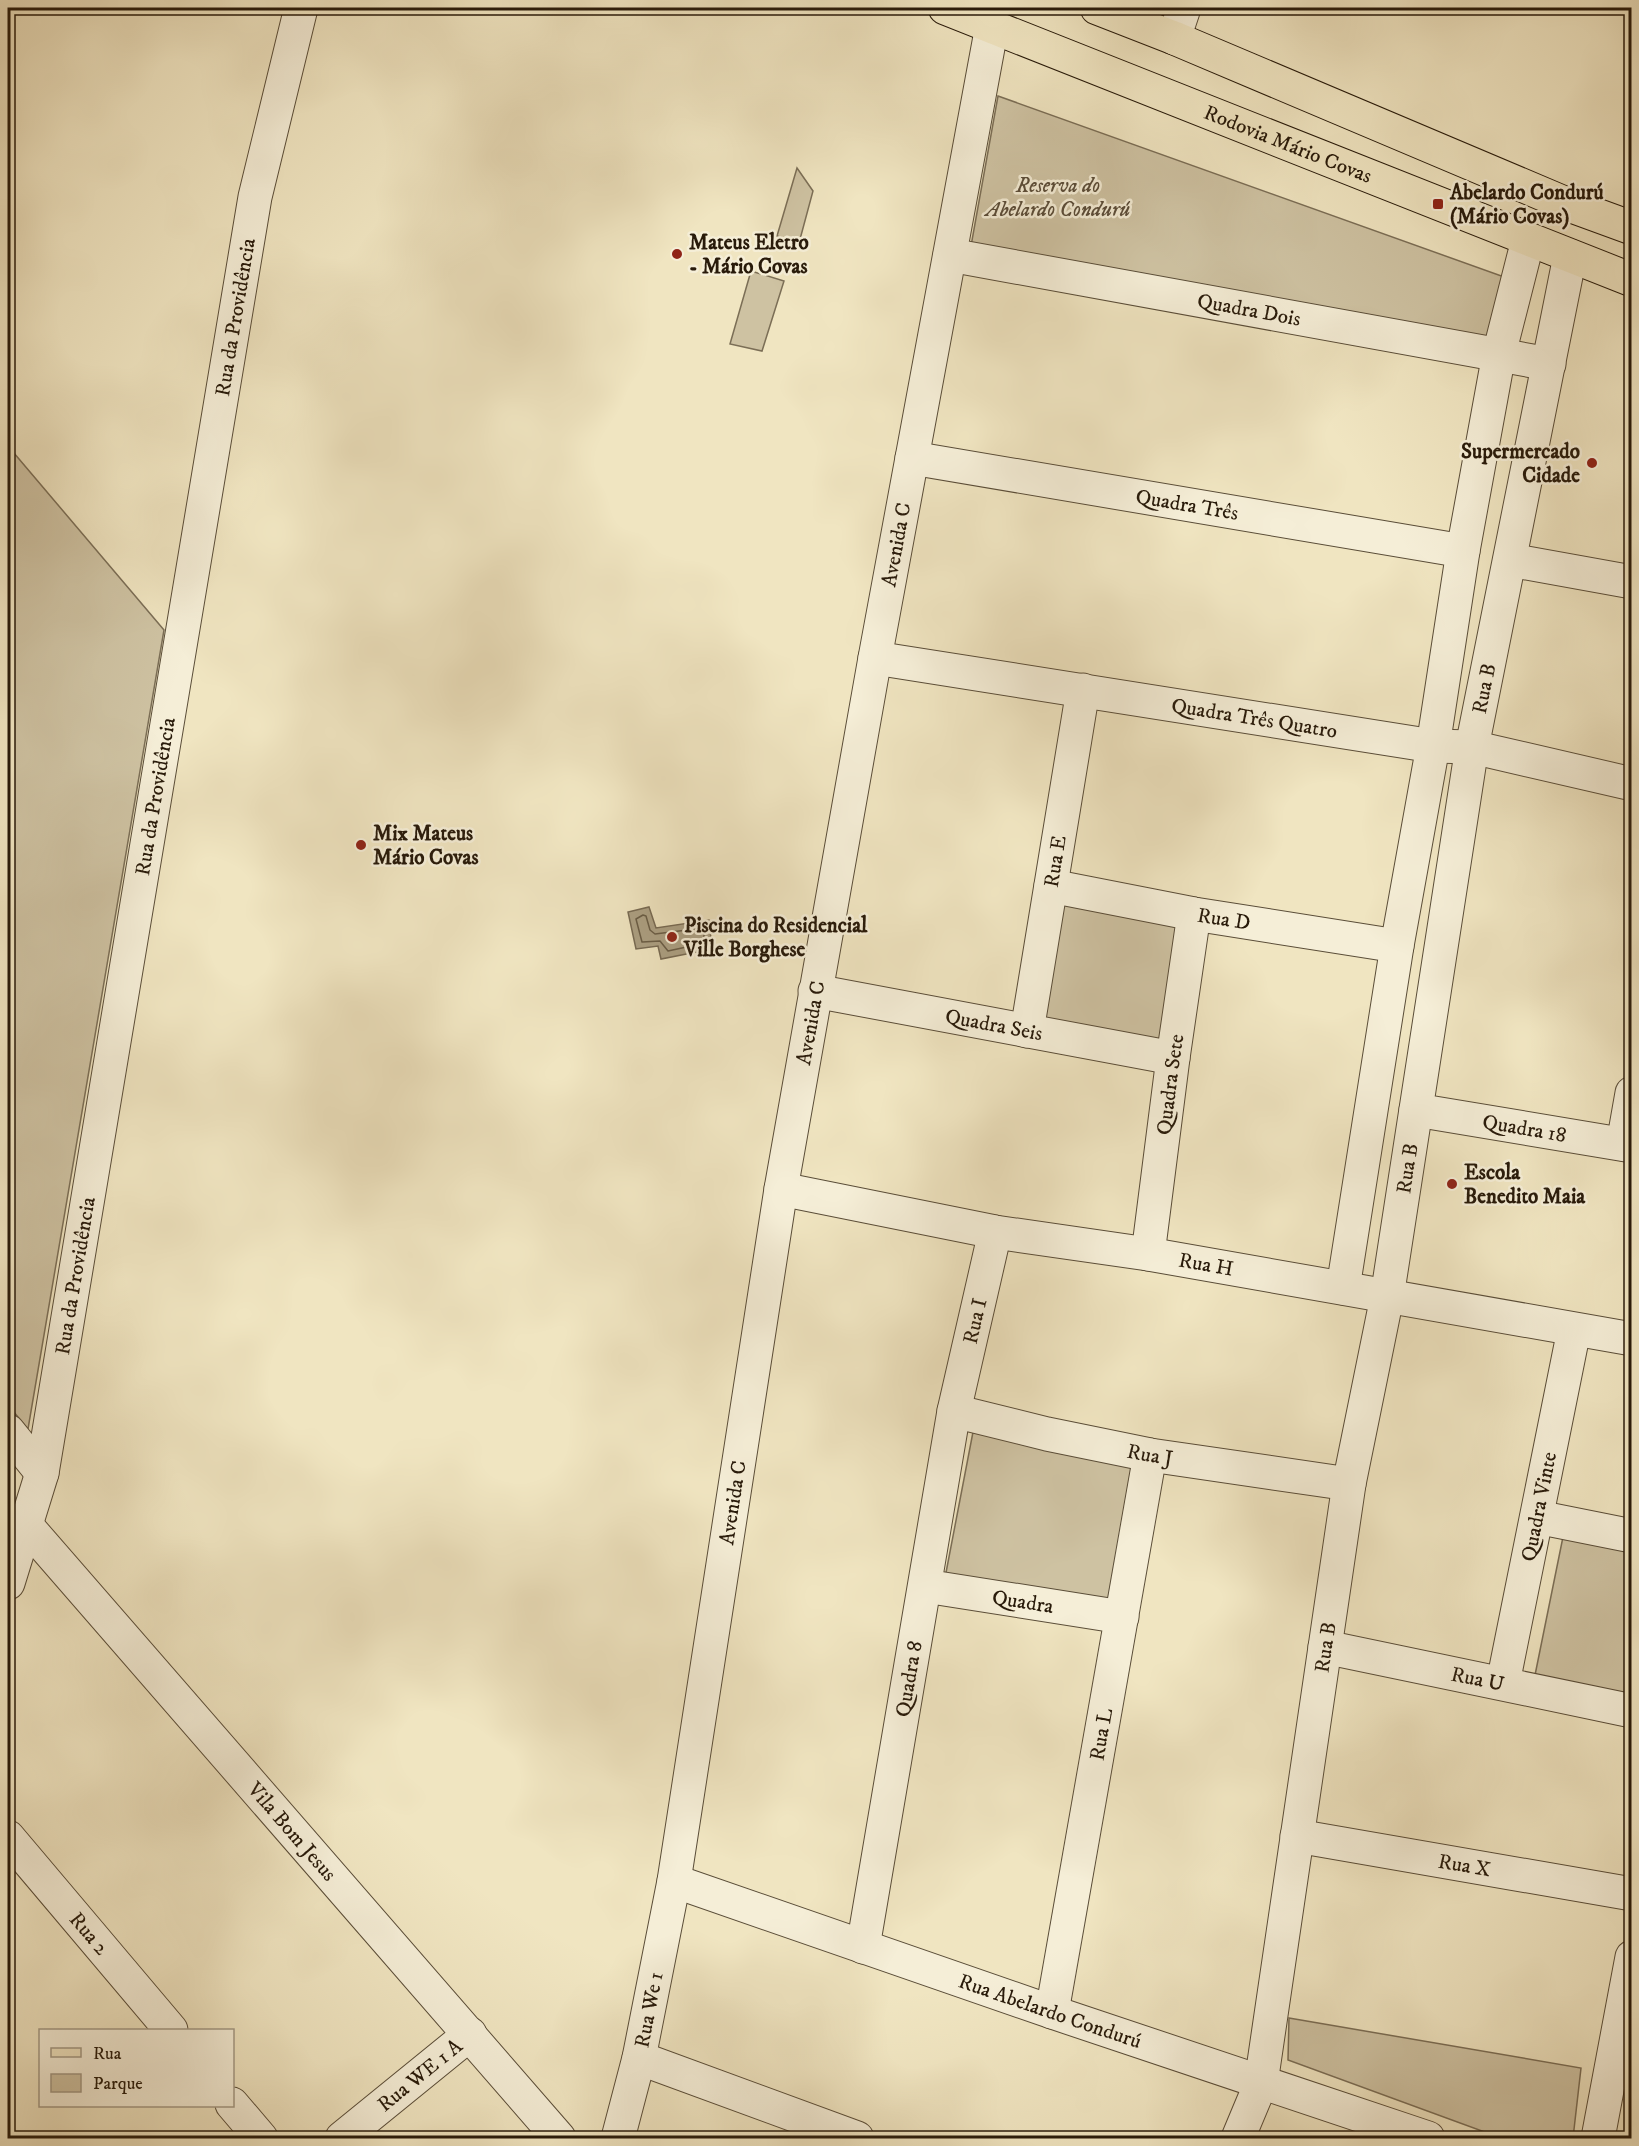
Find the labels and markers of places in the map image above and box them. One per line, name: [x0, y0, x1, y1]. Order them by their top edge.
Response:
place label: Abelardo Condurú (Mário Covas): [1449, 180, 1604, 230]
marker: Abelardo Condurú (Mário Covas): [1431, 197, 1445, 211]
place label: Mateus Eletro - Mário Covas: [689, 230, 809, 280]
marker: Mateus Eletro - Mário Covas: [670, 247, 684, 261]
place label: Supermercado Cidade: [1461, 439, 1580, 489]
marker: Supermercado Cidade: [1585, 456, 1599, 470]
place label: Mix Mateus Mário Covas: [373, 821, 478, 871]
marker: Mix Mateus Mário Covas: [354, 838, 368, 852]
place label: Piscina do Residencial Ville Borghese: [683, 913, 868, 963]
marker: Piscina do Residencial Ville Borghese: [665, 930, 679, 944]
place label: Escola Benedito Maia: [1464, 1160, 1586, 1210]
marker: Escola Benedito Maia: [1445, 1177, 1459, 1191]

